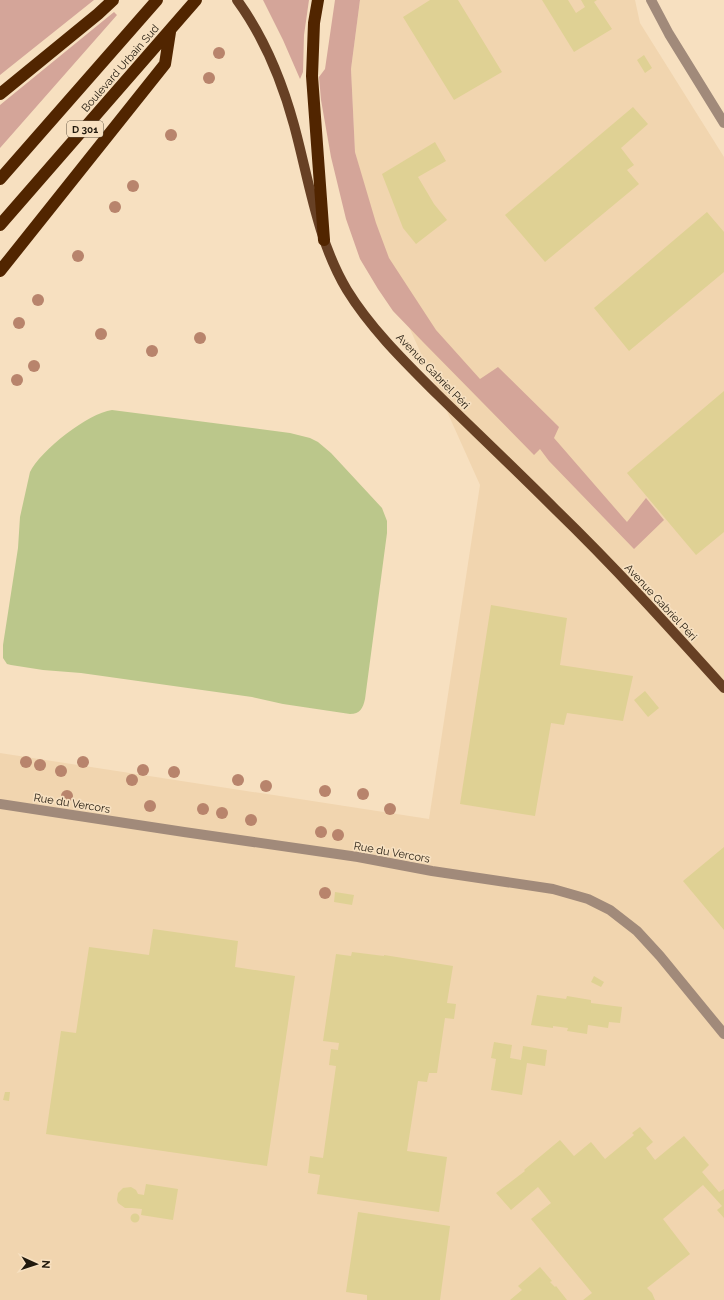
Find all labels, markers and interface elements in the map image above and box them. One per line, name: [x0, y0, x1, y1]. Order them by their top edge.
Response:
street label: Boulevard Urbain Sud: [79, 22, 162, 115]
road number: D 301: [67, 121, 103, 137]
street label: Avenue Gabriel Péri: [393, 331, 472, 412]
street label: Avenue Gabriel Péri: [622, 561, 699, 643]
street label: Rue du Vercors: [33, 791, 111, 816]
street label: Rue du Vercors: [353, 839, 431, 866]
north arrow: [16, 1244, 56, 1284]
text: N: [39, 1260, 52, 1269]

